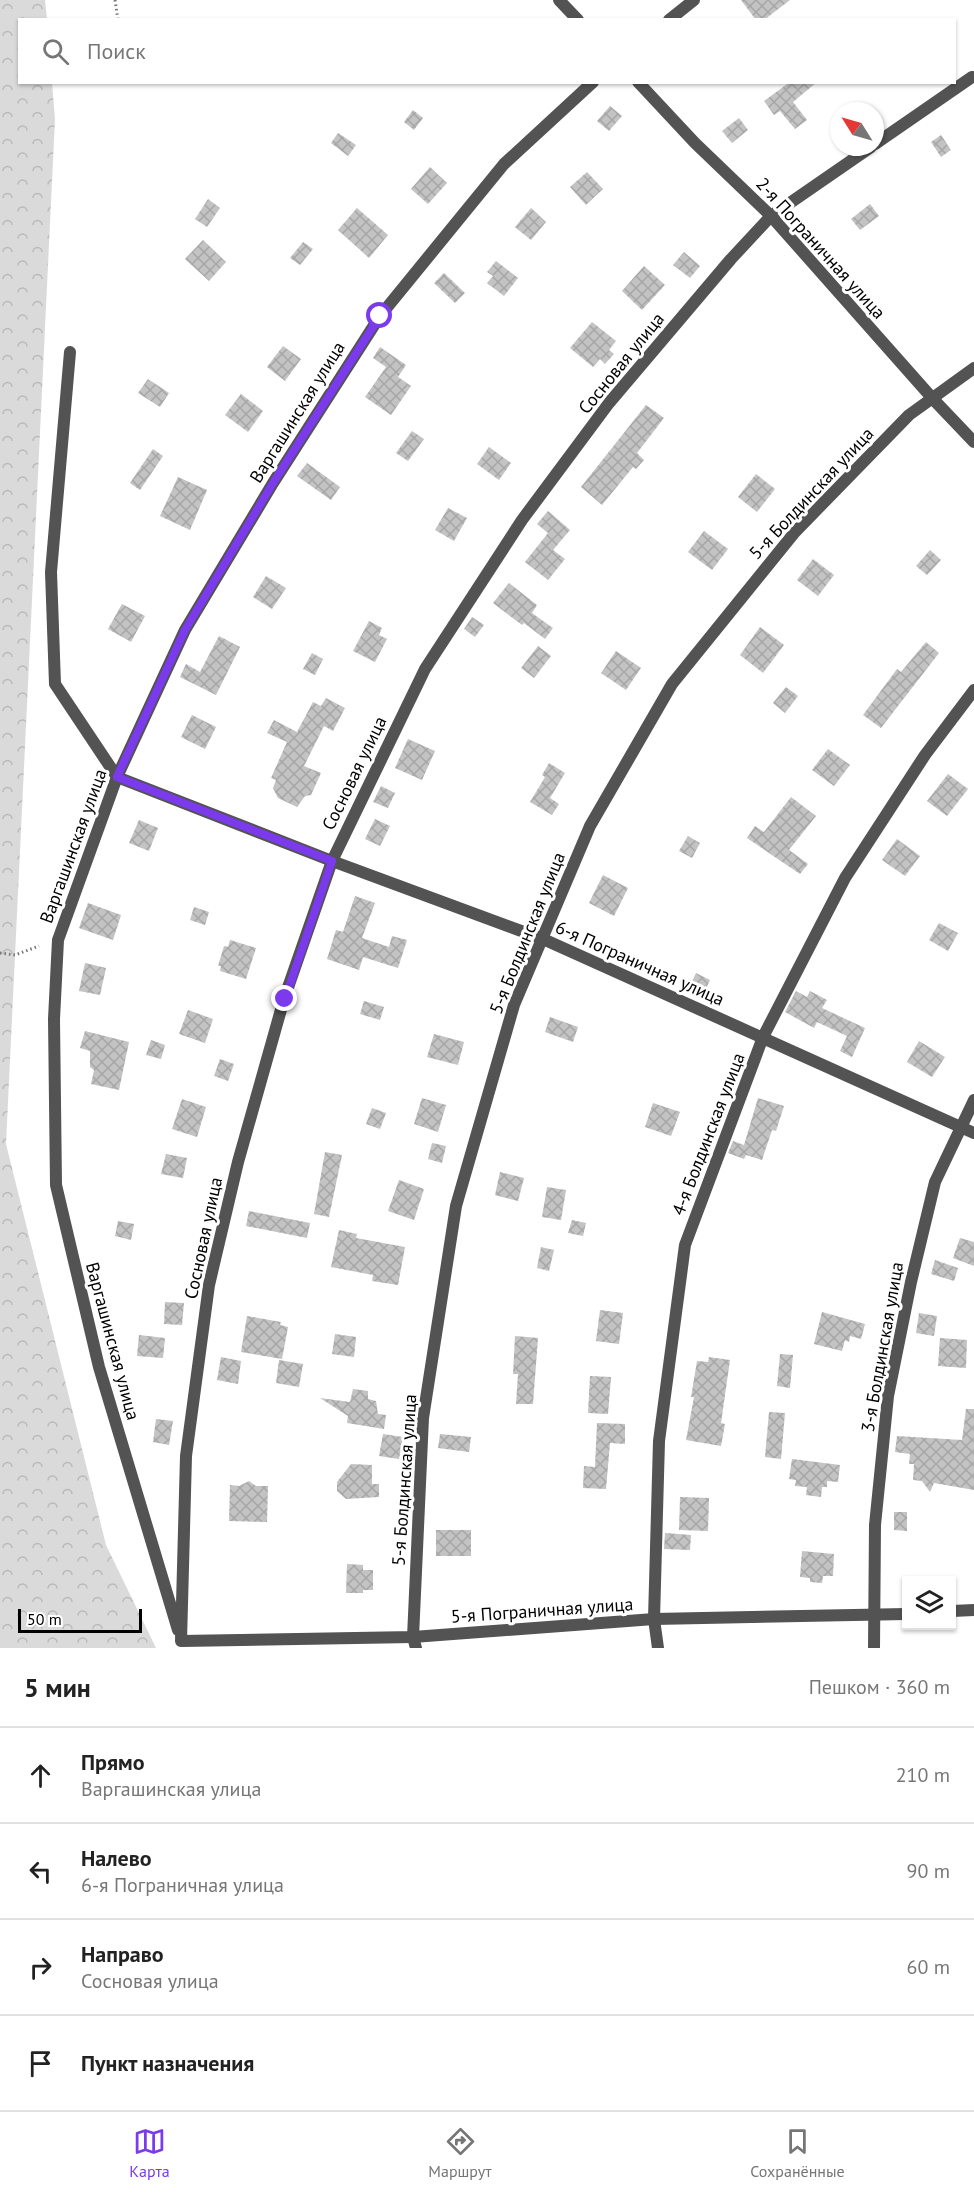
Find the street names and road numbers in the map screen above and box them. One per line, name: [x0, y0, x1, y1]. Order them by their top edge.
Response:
street label: 2-я Пограничная улица: [751, 172, 891, 324]
street label: Сосновая улица: [573, 308, 669, 418]
street label: Варгашинская улица: [244, 337, 350, 487]
street label: 5-я Болдинская улица: [744, 422, 878, 564]
street label: Сосновая улица: [317, 712, 391, 834]
street label: Варгашинская улица: [34, 766, 112, 926]
street label: 5-я Болдинская улица: [484, 849, 570, 1017]
street label: 6-я Пограничная улица: [552, 915, 728, 1011]
street label: 4-я Болдинская улица: [666, 1049, 750, 1219]
street label: Сосновая улица: [179, 1175, 227, 1301]
street label: Варгашинская улица: [81, 1260, 145, 1422]
street label: 3-я Болдинская улица: [856, 1260, 908, 1434]
street label: 5-я Болдинская улица: [387, 1393, 421, 1567]
street label: 5-я Пограничная улица: [450, 1592, 634, 1628]

